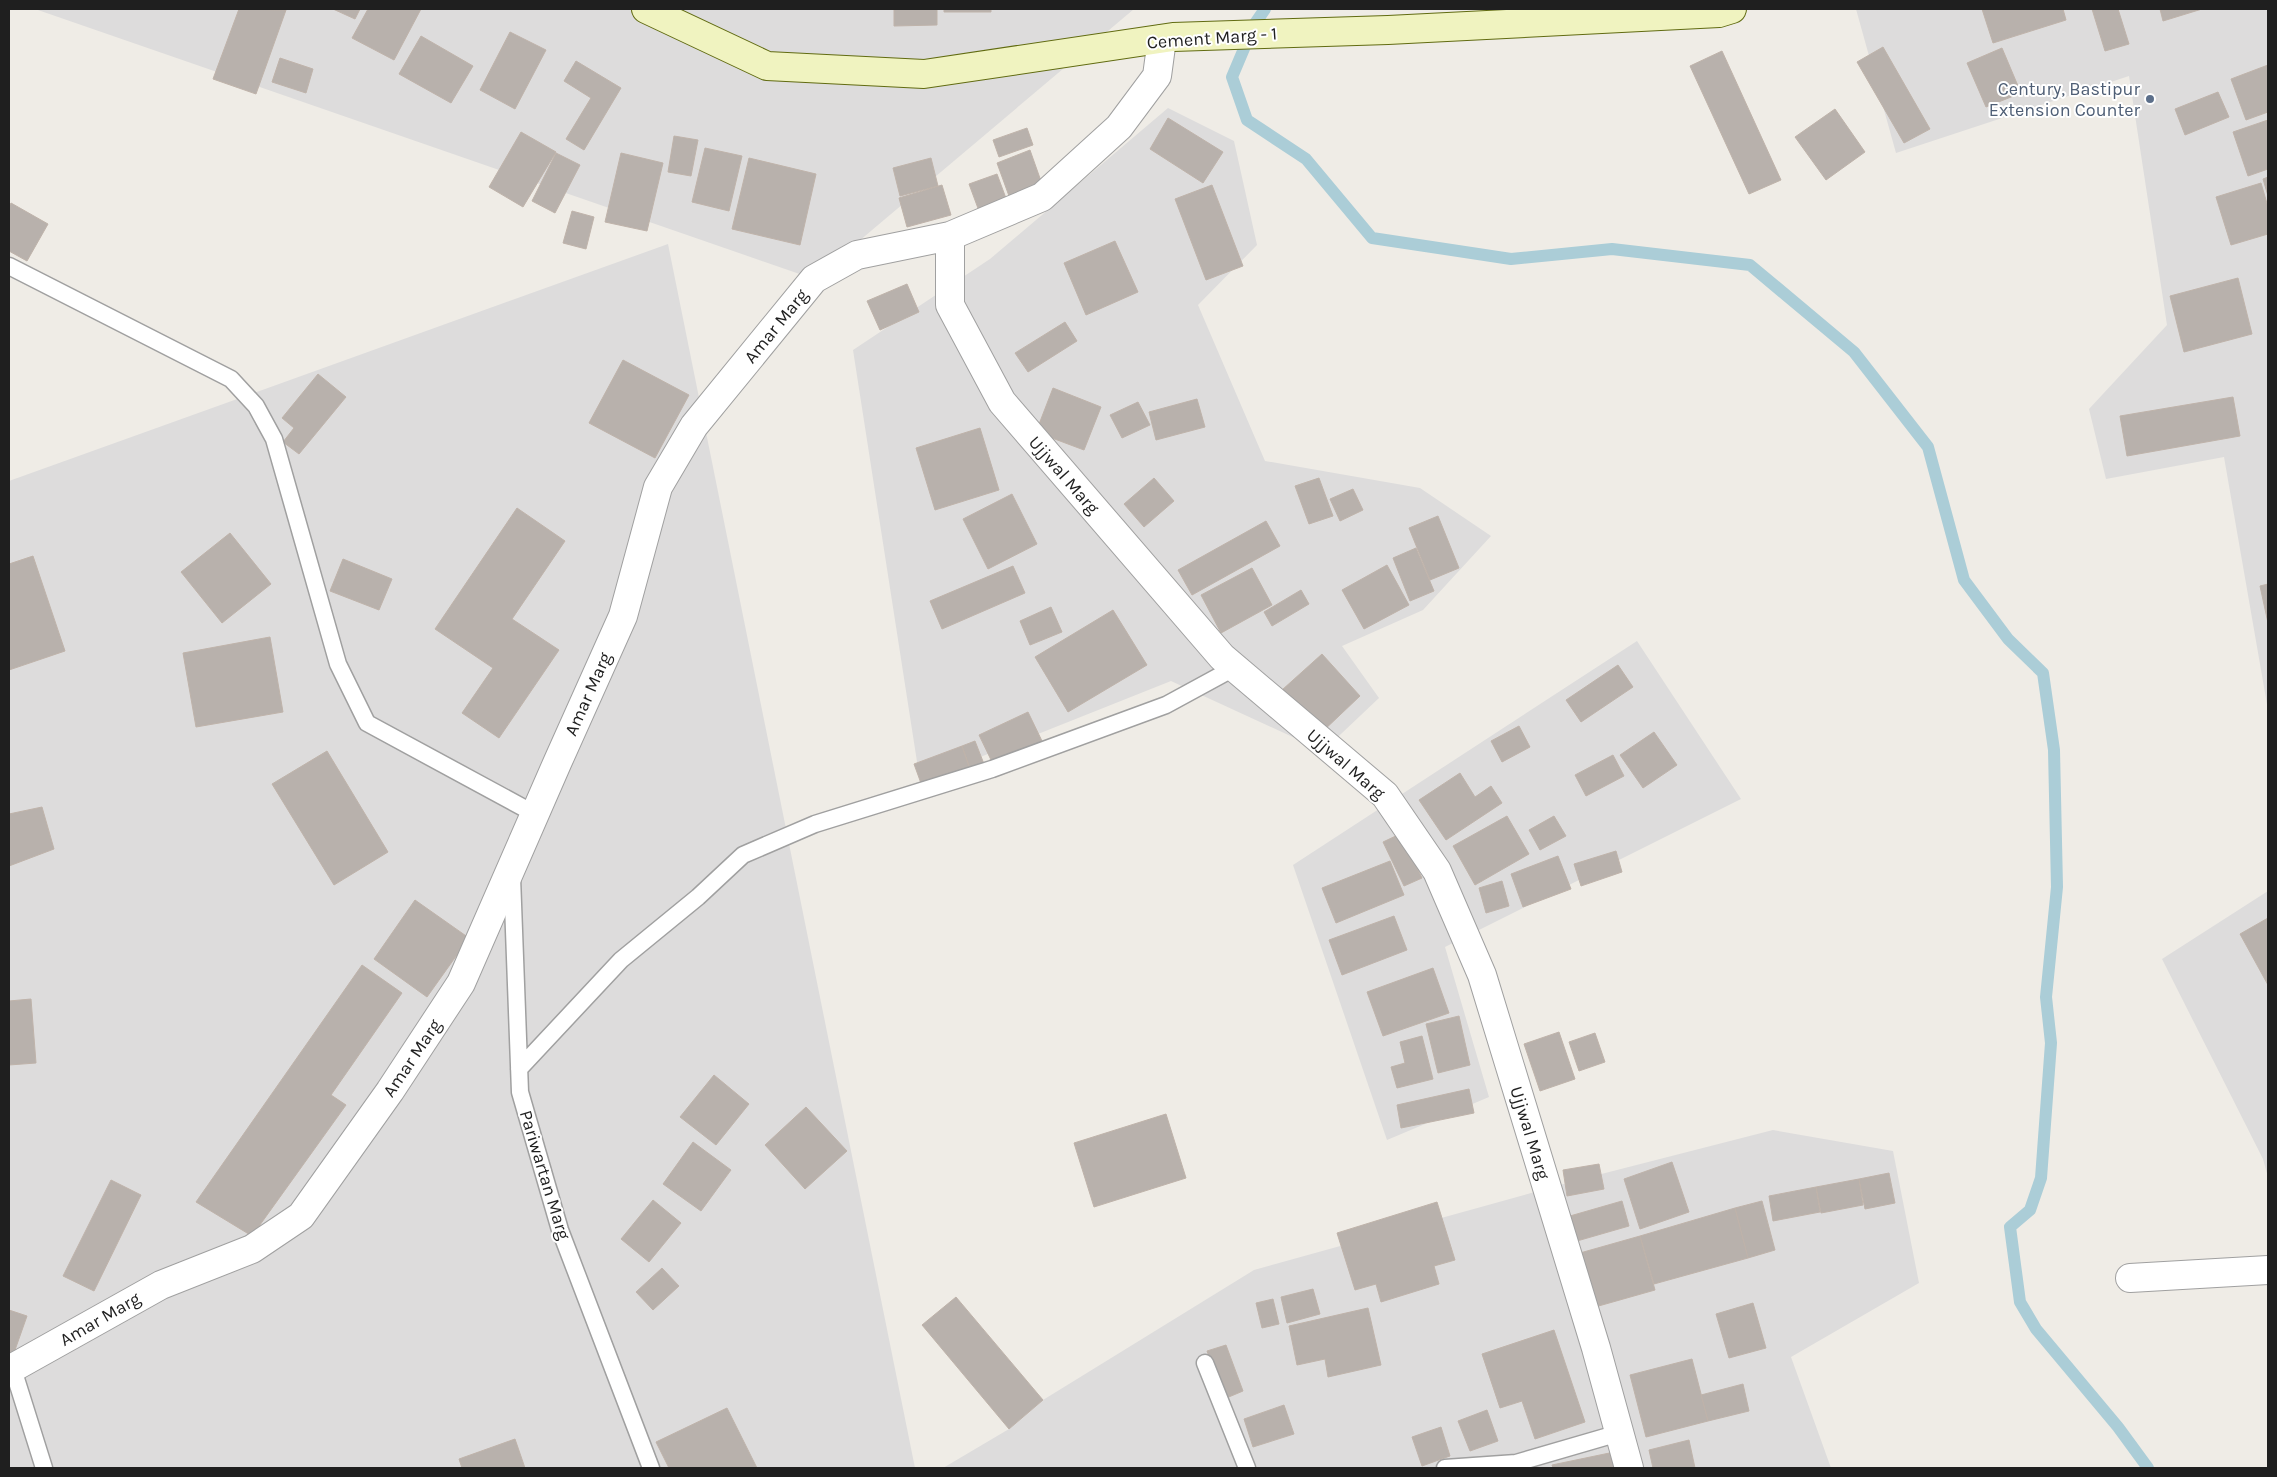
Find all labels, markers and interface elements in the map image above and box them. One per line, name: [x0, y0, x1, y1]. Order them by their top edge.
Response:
street label: Cement Marg - 1: [1146, 22, 1278, 54]
place label: Century, Bastipur Extension Counter: [1989, 78, 2140, 121]
marker: Century, Bastipur Extension Counter: [2144, 93, 2156, 105]
street label: Amar Marg: [739, 284, 813, 368]
street label: Ujjwal Marg: [1024, 431, 1104, 519]
street label: Amar Marg: [560, 649, 616, 739]
street label: Ujjwal Marg: [1302, 724, 1390, 804]
street label: Amar Marg: [378, 1015, 446, 1101]
street label: Ujjwal Marg: [1505, 1083, 1555, 1183]
street label: Pariwartan Marg: [515, 1107, 575, 1243]
street label: Amar Marg: [56, 1287, 144, 1351]

